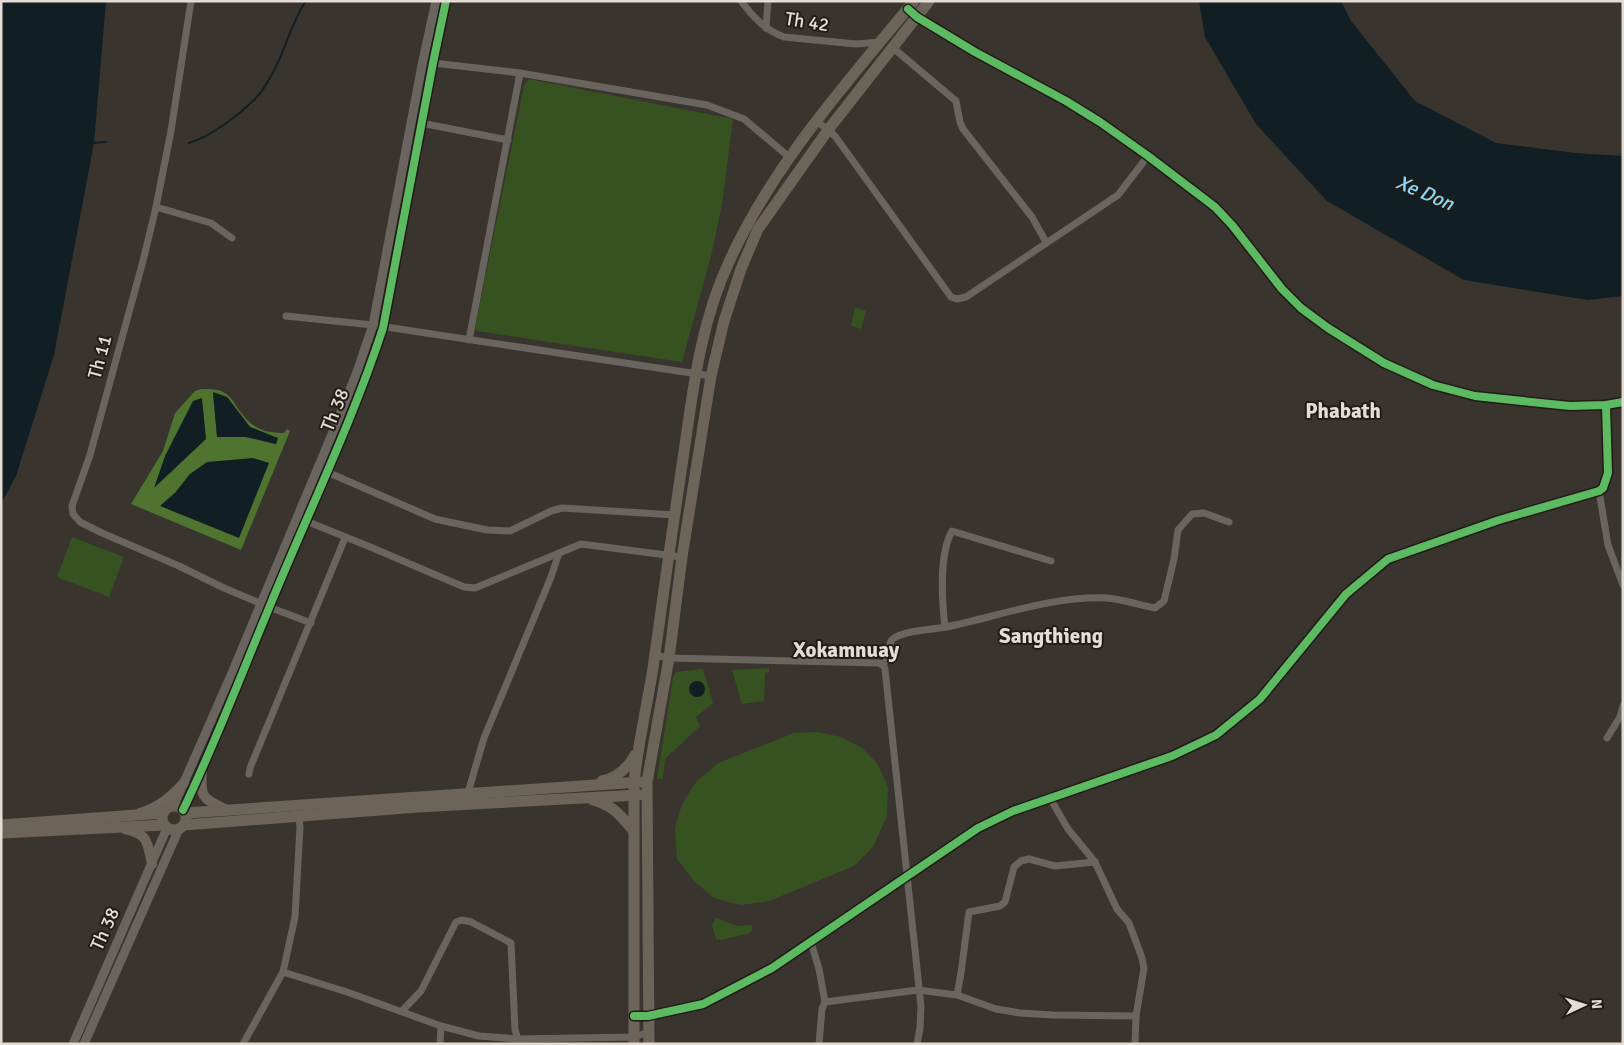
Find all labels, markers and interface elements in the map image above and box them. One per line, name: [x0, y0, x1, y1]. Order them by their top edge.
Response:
street label: Th 42: [783, 7, 831, 37]
water label: Xe Don: [1392, 170, 1459, 217]
street label: Th 11: [83, 332, 117, 382]
street label: Th 38: [316, 385, 354, 435]
district label: Phabath: [1305, 398, 1381, 424]
district label: Sangthieng: [999, 623, 1103, 649]
district label: Xokamnuay: [793, 637, 900, 663]
street label: Th 38: [85, 904, 125, 954]
north arrow: [1559, 980, 1609, 1030]
text: N: [1588, 999, 1605, 1010]

